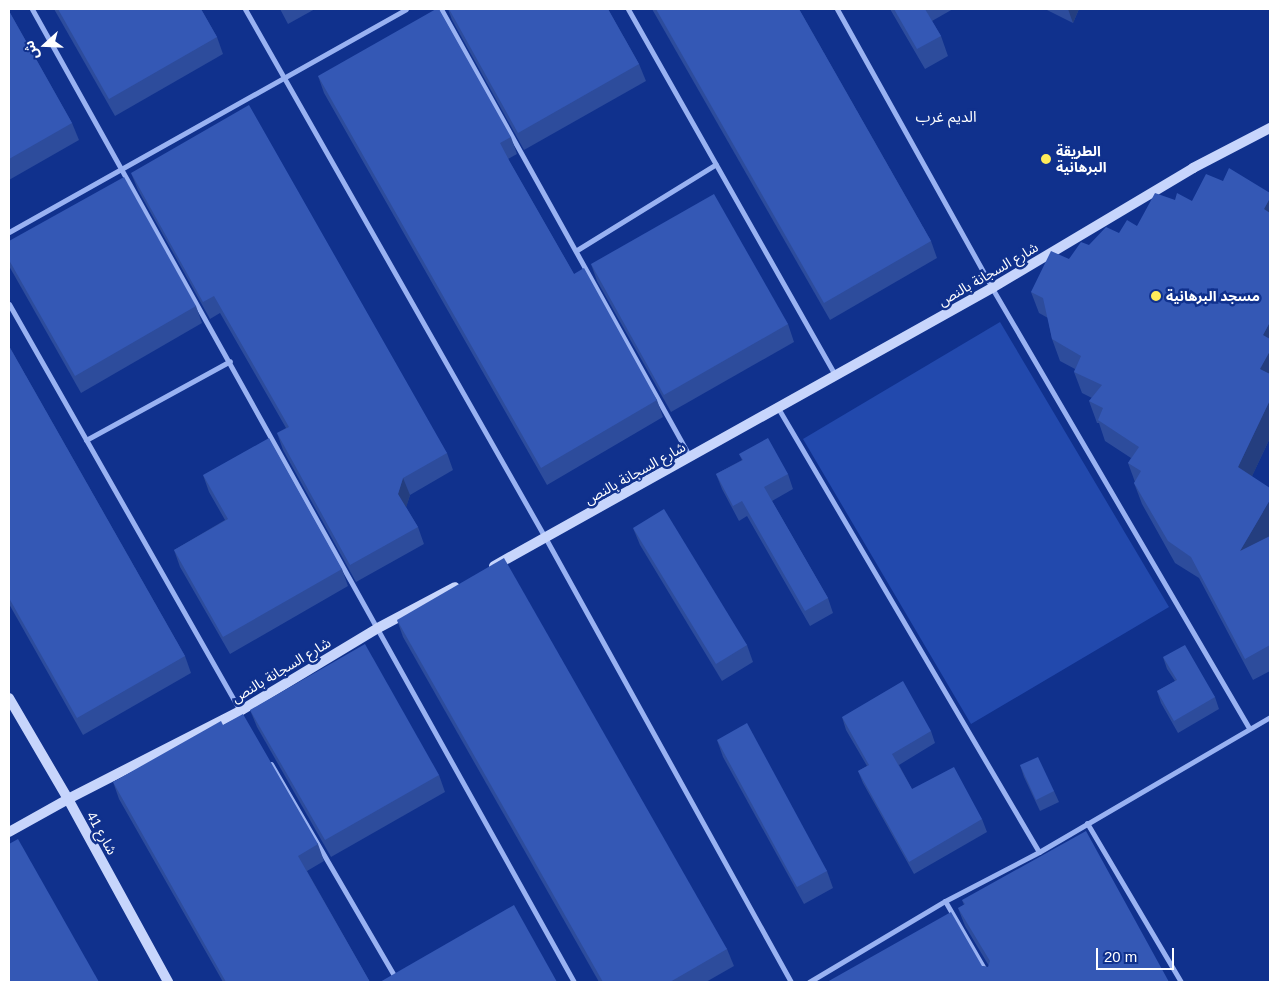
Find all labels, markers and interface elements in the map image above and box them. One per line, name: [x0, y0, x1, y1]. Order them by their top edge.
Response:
north arrow: [20, 20, 70, 70]
text: ش: [20, 38, 42, 62]
district label: الديم غرب: [916, 108, 976, 126]
place label: الطريقة البرهانية: [1056, 143, 1106, 176]
marker: الطريقة البرهانية: [1040, 153, 1052, 165]
street label: شارع السجانة بالنص: [935, 239, 1041, 309]
place label: مسجد البرهانية: [1166, 288, 1260, 304]
marker: مسجد البرهانية: [1150, 290, 1162, 302]
street label: شارع السجانة بالنص: [582, 438, 688, 508]
street label: شارع السجانة بالنص: [228, 634, 334, 706]
street label: شارع 41: [83, 808, 121, 858]
scale bar: [1099, 938, 1176, 970]
text: 20 m: [1104, 948, 1137, 965]

